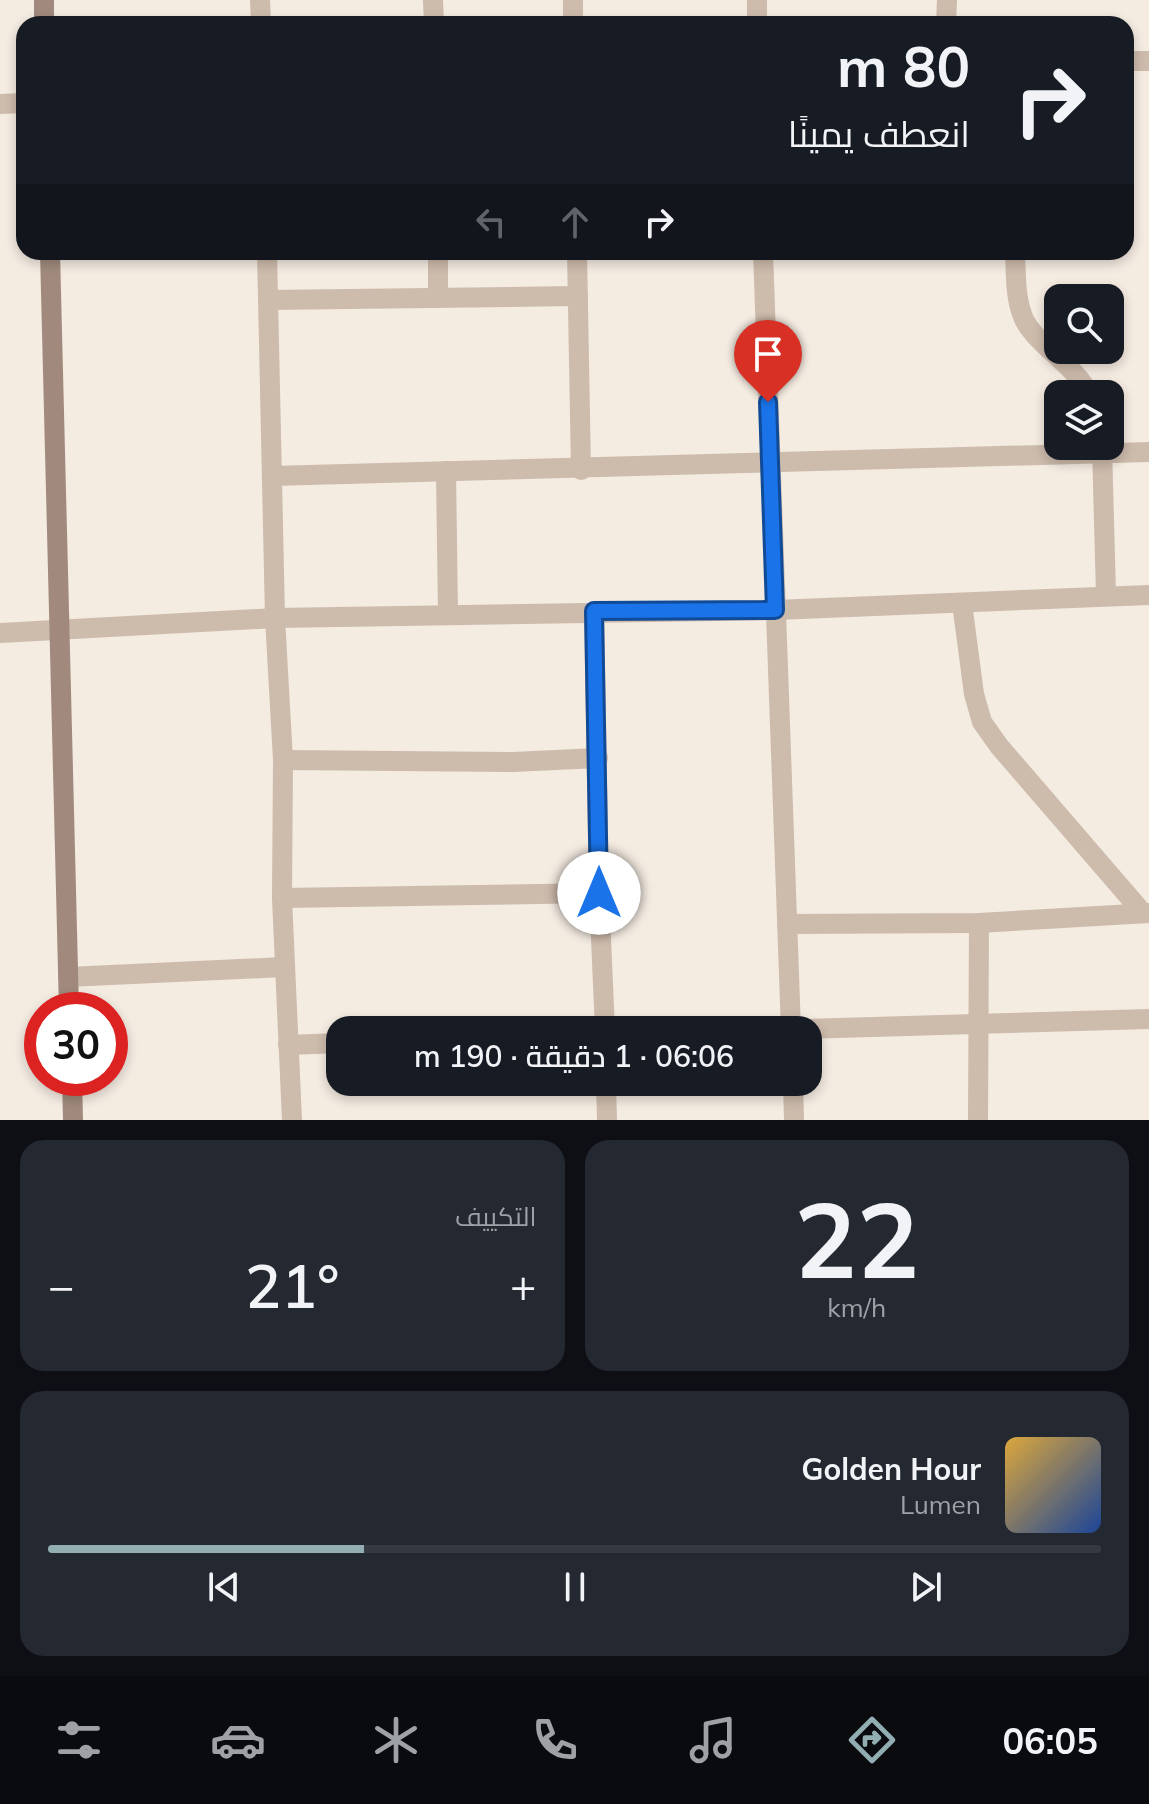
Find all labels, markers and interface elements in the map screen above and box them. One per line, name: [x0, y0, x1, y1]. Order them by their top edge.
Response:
text: 80 m: [837, 31, 970, 101]
icon: right: [998, 48, 1102, 152]
text: انعطف يمينًا: [788, 111, 970, 156]
icon: left: [469, 200, 513, 244]
icon: ahead: [553, 200, 597, 244]
icon: right: [637, 200, 681, 244]
map controls: [1044, 284, 1124, 460]
button: search: [1044, 284, 1124, 364]
pin: [734, 320, 802, 402]
icon: arrive: [746, 332, 790, 376]
button: layers: [1044, 380, 1124, 460]
position arrow: [557, 851, 641, 935]
speed limit sign: 30: [24, 992, 128, 1096]
text: 06:06 · 1 دقيقة · 190 m: [414, 1037, 734, 1075]
text: 22: [794, 1173, 919, 1304]
text: التكييف: [455, 1200, 537, 1233]
text: 21°: [245, 1248, 340, 1323]
text: −: [48, 1258, 74, 1313]
text: +: [510, 1258, 537, 1313]
text: km/h: [827, 1291, 886, 1324]
text: Golden Hour: [801, 1450, 981, 1488]
text: Lumen: [900, 1488, 981, 1521]
icon: previous: [202, 1565, 246, 1609]
icon: pause: [553, 1565, 597, 1609]
icon: next: [904, 1565, 948, 1609]
icon: filters: [51, 1712, 107, 1768]
icon: car: [210, 1712, 266, 1768]
icon: climate: [368, 1712, 424, 1768]
icon: phone: [527, 1712, 583, 1768]
icon: music: [685, 1712, 741, 1768]
icon: directions: [844, 1712, 900, 1768]
text: 06:05: [1002, 1718, 1098, 1763]

